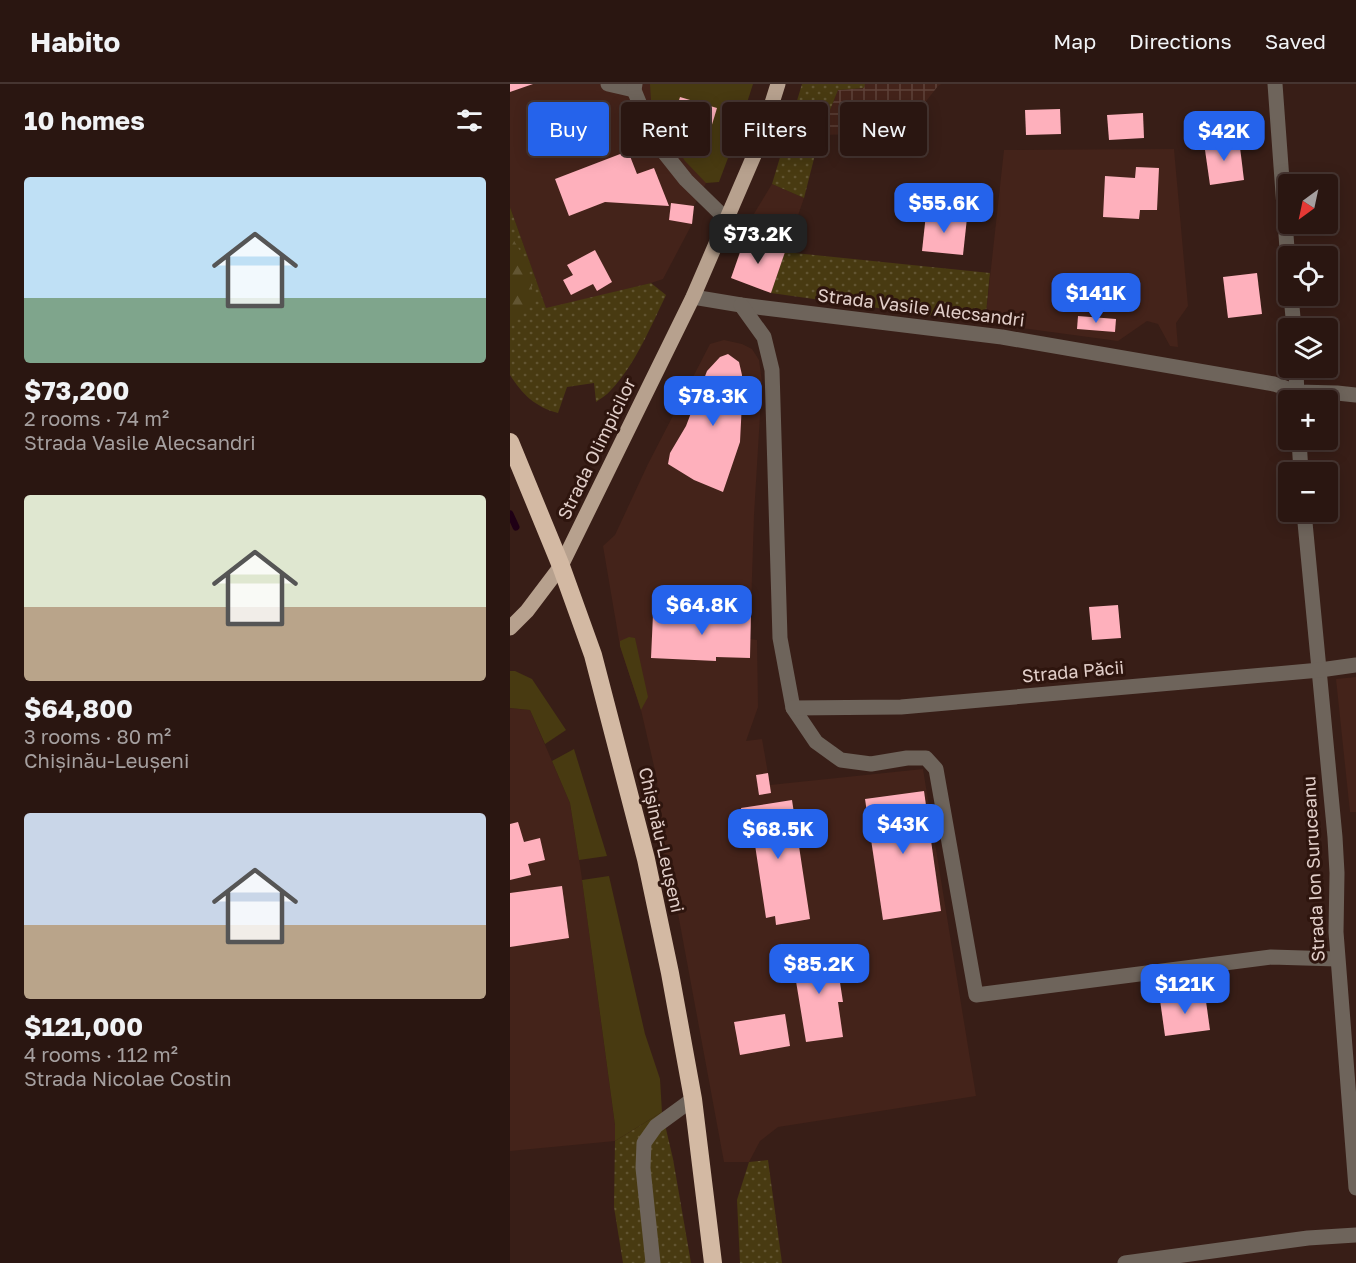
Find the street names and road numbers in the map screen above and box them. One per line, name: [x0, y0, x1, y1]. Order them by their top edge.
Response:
street label: Strada Vasile Alecsandri: [816, 283, 1026, 331]
street label: Strada Olimpicilor: [552, 374, 640, 523]
street label: Strada Păcii: [1021, 656, 1125, 686]
street label: Chișinău-Leușeni: [635, 765, 689, 915]
street label: Strada Ion Suruceanu: [1297, 776, 1329, 962]

